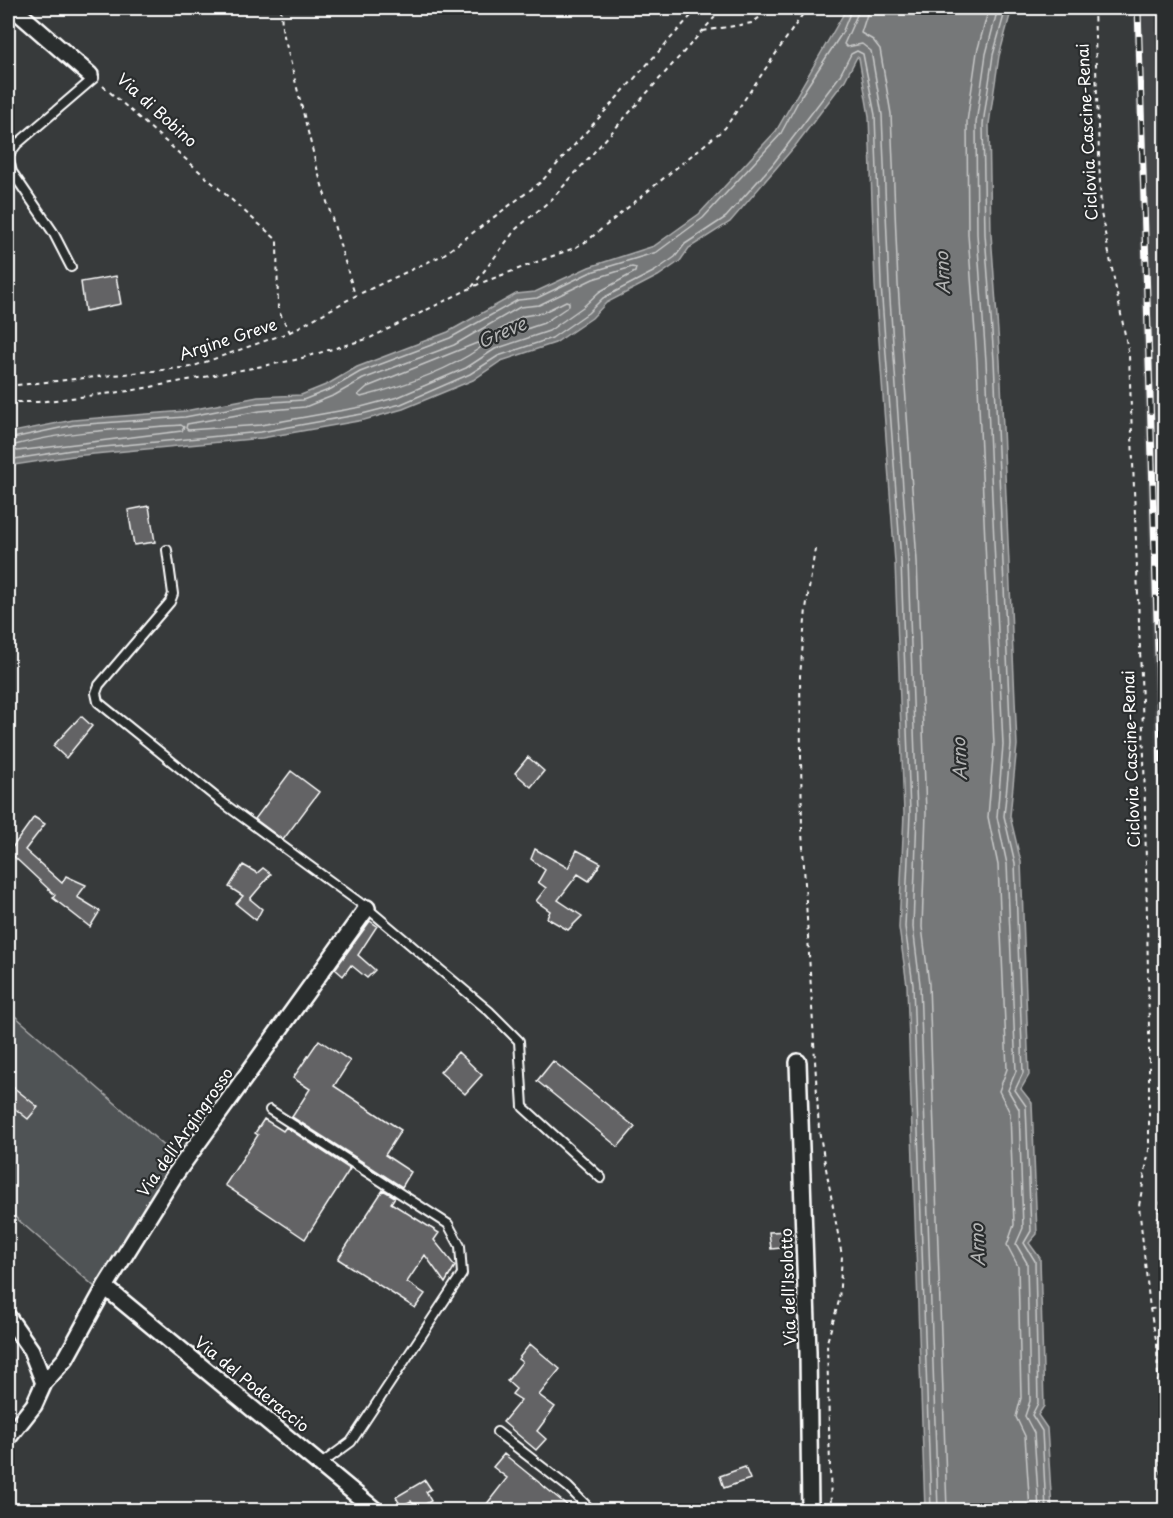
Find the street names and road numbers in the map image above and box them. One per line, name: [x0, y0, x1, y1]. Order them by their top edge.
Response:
street label: Ciclovia Cascine-Renai: [1069, 43, 1103, 221]
street label: Via di Bobino: [112, 67, 203, 152]
street label: Argine Greve: [176, 311, 280, 365]
street label: Ciclovia Cascine-Renai: [1115, 670, 1145, 848]
street label: Via dell'Argingrosso: [130, 1062, 238, 1201]
street label: Via dell'Isolotto: [773, 1228, 801, 1346]
street label: Via del Poderaccio: [190, 1329, 315, 1437]

